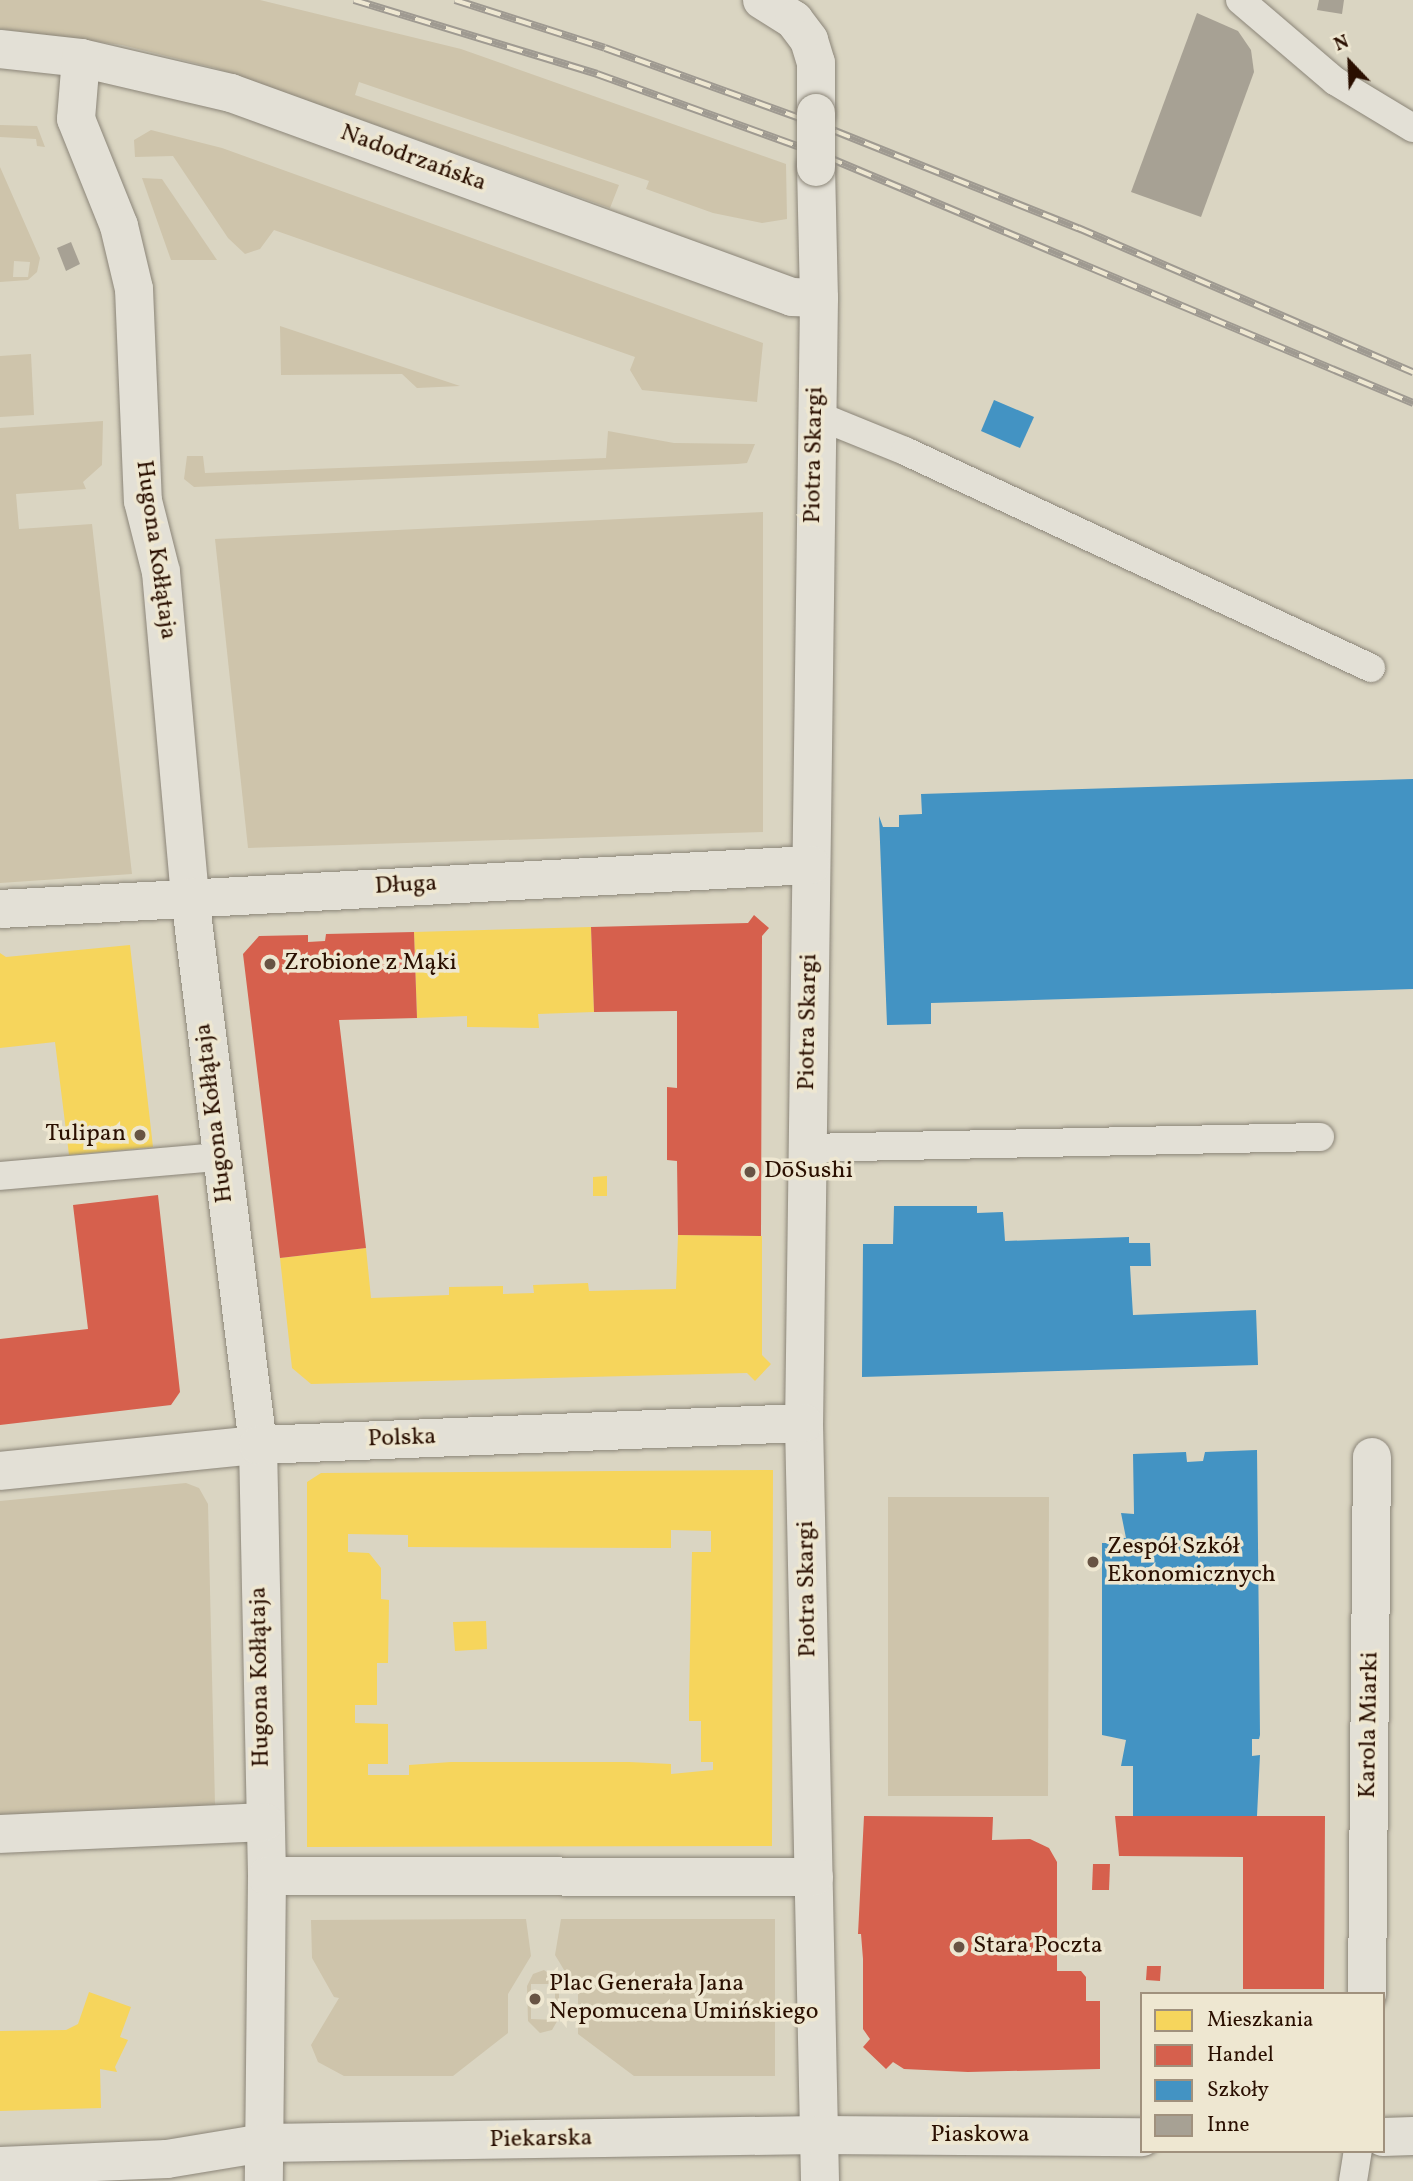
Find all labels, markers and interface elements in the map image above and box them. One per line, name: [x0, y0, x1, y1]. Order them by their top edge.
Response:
north arrow: [1315, 28, 1385, 98]
text: N: [1330, 29, 1353, 58]
street label: Nadodrzańska: [336, 119, 490, 199]
street label: Piotra Skargi: [799, 386, 831, 524]
street label: Hugona Kołłątaja: [128, 459, 182, 641]
street label: Długa: [374, 870, 438, 902]
place label: Zrobione z Mąki: [284, 950, 457, 978]
street label: Piotra Skargi: [793, 953, 825, 1091]
marker: Zrobione z Mąki: [262, 956, 278, 972]
street label: Hugona Kołłątaja: [190, 1022, 240, 1204]
place label: Tulipan: [45, 1121, 126, 1149]
marker: Tulipan: [132, 1127, 148, 1143]
place label: DōSushi: [764, 1158, 853, 1186]
marker: DōSushi: [742, 1164, 758, 1180]
street label: Polska: [367, 1423, 437, 1455]
street label: Piotra Skargi: [792, 1520, 824, 1658]
place label: Zespół Szkół Ekonomicznych: [1107, 1534, 1276, 1590]
marker: Zespół Szkół Ekonomicznych: [1085, 1554, 1101, 1570]
street label: Hugona Kołłątaja: [245, 1586, 277, 1768]
street label: Karola Miarki: [1354, 1651, 1386, 1799]
place label: Stara Poczta: [973, 1933, 1103, 1961]
marker: Stara Poczta: [951, 1939, 967, 1955]
place label: Plac Generała Jana Nepomucena Umińskiego: [549, 1971, 819, 2027]
marker: Plac Generała Jana Nepomucena Umińskiego: [527, 1991, 543, 2007]
legend: [1140, 1992, 1385, 2153]
text: Mieszkania: [1207, 2006, 1314, 2035]
text: Handel: [1207, 2041, 1274, 2070]
text: Szkoły: [1207, 2076, 1269, 2105]
text: Inne: [1207, 2111, 1249, 2140]
street label: Piaskowa: [930, 2122, 1030, 2150]
street label: Piekarska: [489, 2125, 593, 2155]

